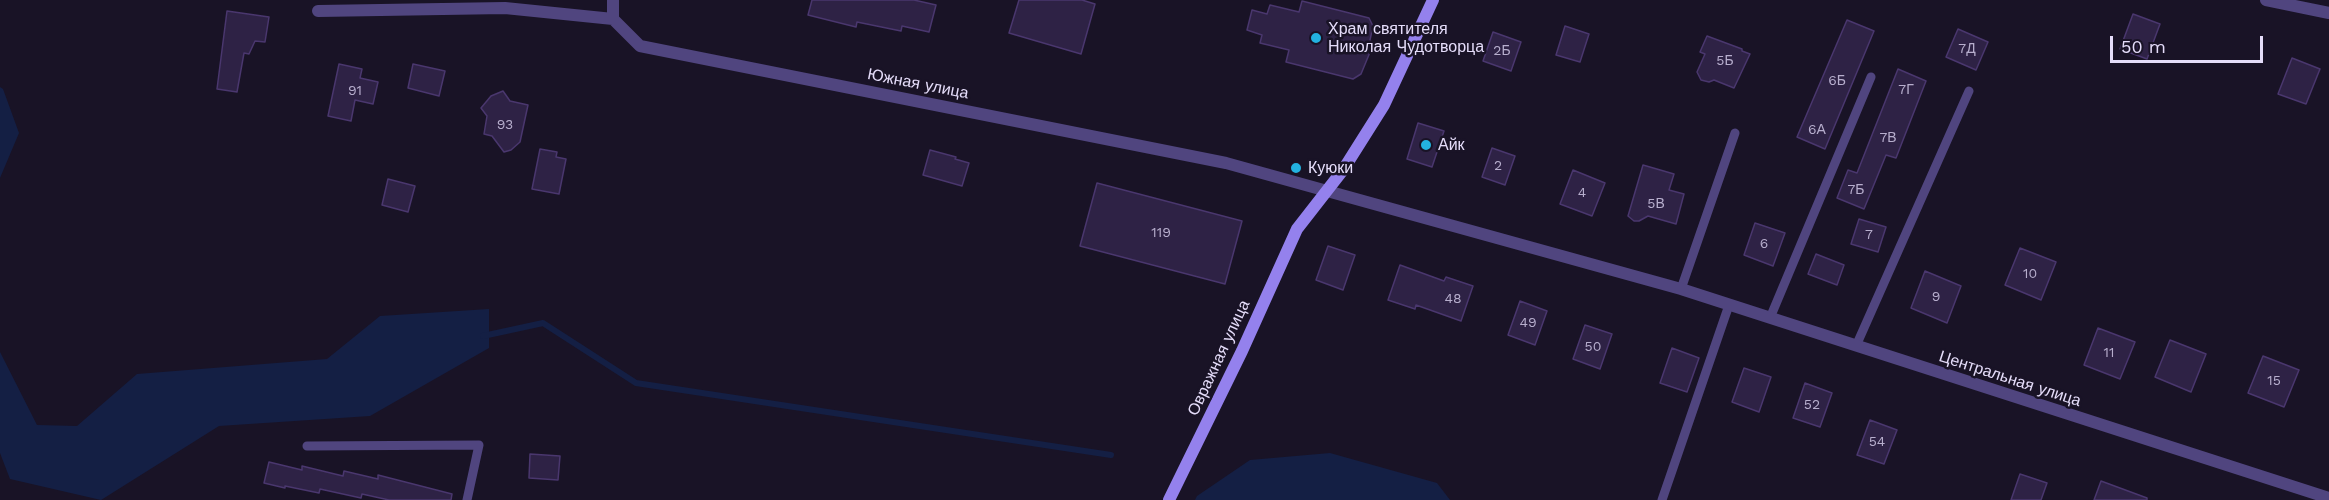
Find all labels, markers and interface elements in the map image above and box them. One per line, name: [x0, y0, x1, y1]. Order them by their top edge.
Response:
place label: Храм святителя Николая Чудотворца: [1328, 19, 1484, 57]
scale bar: [2113, 24, 2266, 62]
marker: Храм святителя Николая Чудотворца: [1309, 31, 1323, 45]
text: 50 m: [2121, 36, 2166, 57]
house number: 7Д: [1958, 41, 1976, 57]
house number: 2Б: [1493, 43, 1511, 59]
house number: 5Б: [1716, 53, 1734, 69]
street label: Южная улица: [866, 65, 970, 103]
house number: 6Б: [1828, 73, 1846, 89]
house number: 7Г: [1898, 82, 1914, 98]
house number: 91: [348, 83, 362, 99]
house number: 93: [497, 117, 513, 133]
house number: 6А: [1808, 122, 1826, 138]
house number: 7В: [1879, 130, 1897, 146]
place label: Айк: [1438, 135, 1465, 155]
marker: Айк: [1419, 138, 1433, 152]
place label: Куюки: [1308, 158, 1353, 178]
house number: 2: [1494, 158, 1502, 174]
marker: Куюки: [1289, 161, 1303, 175]
house number: 7Б: [1847, 182, 1865, 198]
house number: 4: [1578, 185, 1586, 201]
house number: 5В: [1647, 196, 1665, 212]
house number: 119: [1151, 225, 1171, 241]
house number: 7: [1865, 227, 1873, 243]
house number: 6: [1760, 236, 1768, 252]
house number: 10: [2023, 266, 2037, 282]
house number: 9: [1932, 289, 1940, 305]
house number: 48: [1444, 291, 1462, 307]
street label: Овражная улица: [1184, 297, 1254, 419]
house number: 49: [1519, 315, 1537, 331]
house number: 50: [1585, 339, 1601, 355]
house number: 11: [2104, 345, 2114, 361]
street label: Центральная улица: [1937, 347, 2083, 411]
house number: 15: [2267, 373, 2281, 389]
house number: 52: [1804, 397, 1820, 413]
house number: 54: [1869, 434, 1885, 450]

